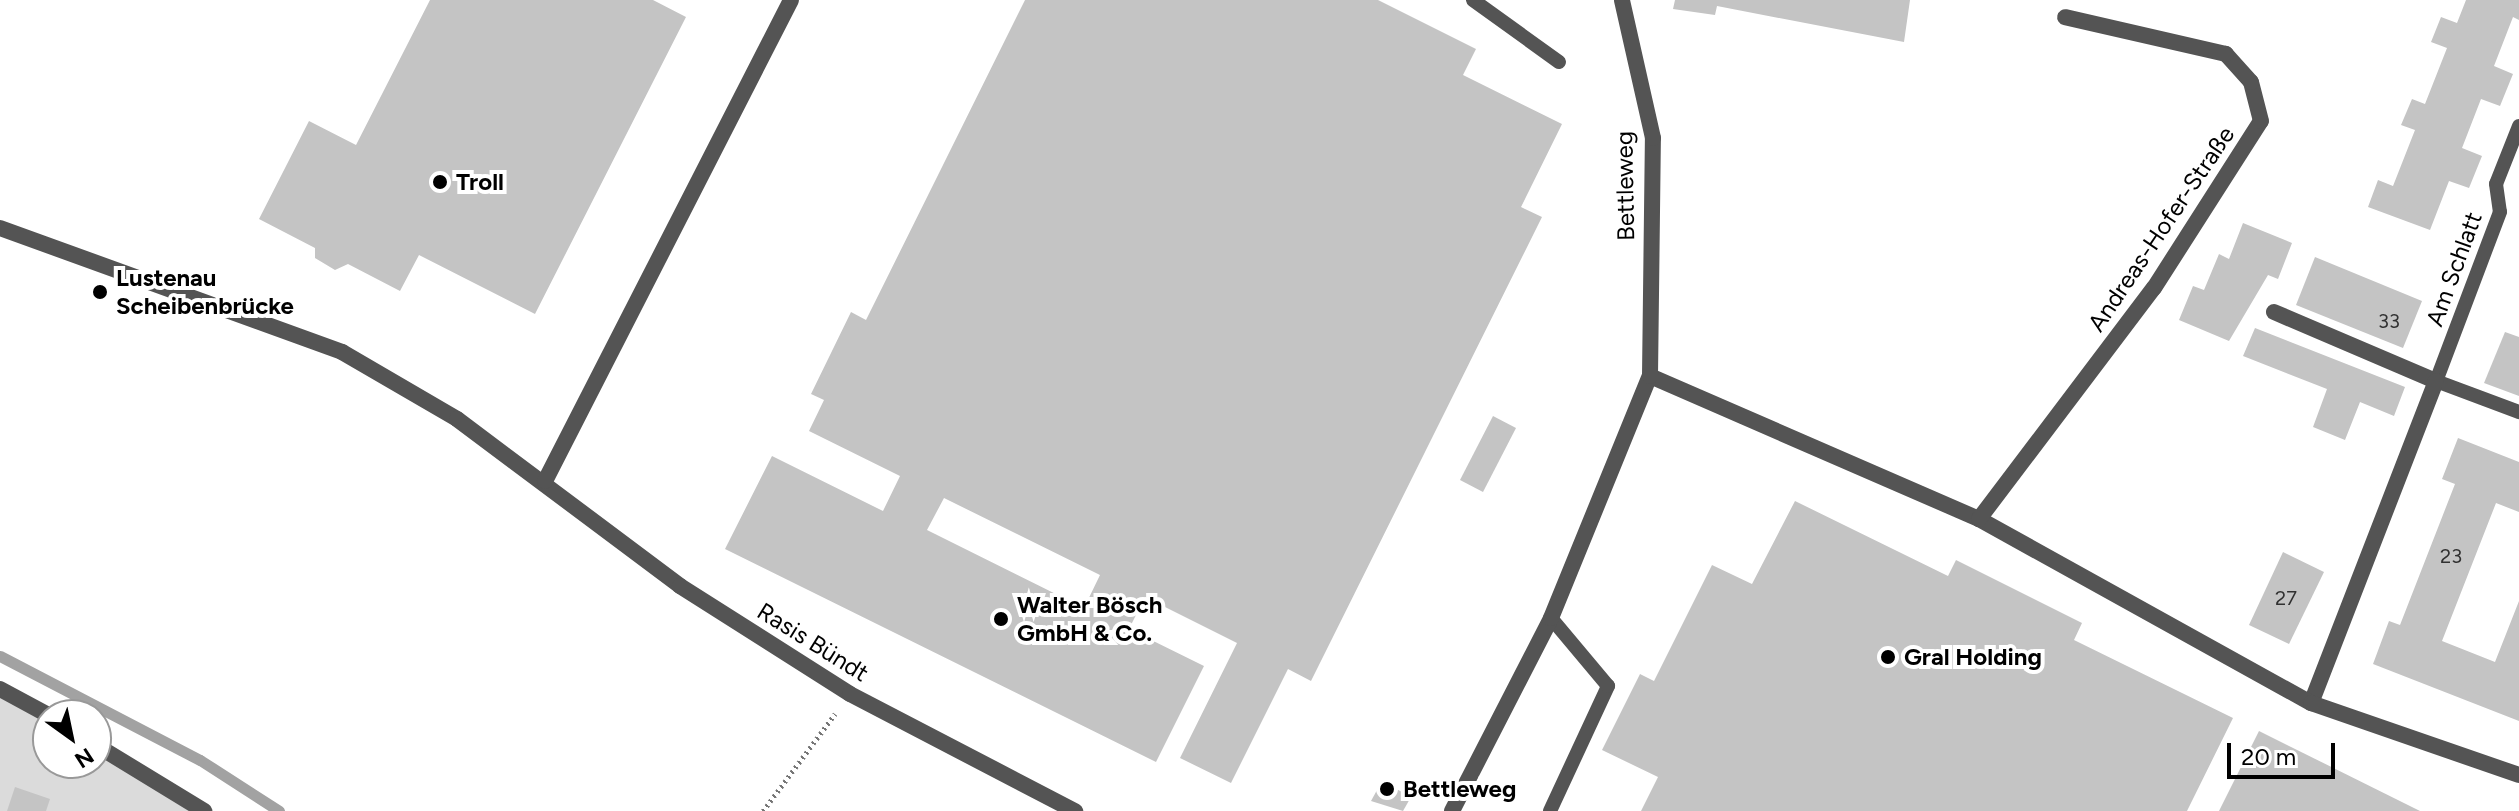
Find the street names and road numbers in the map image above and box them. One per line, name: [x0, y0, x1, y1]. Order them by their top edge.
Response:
street label: Andreas-Hofer-Straße: [2082, 121, 2240, 337]
street label: Bettleweg: [1610, 131, 1640, 241]
street label: Am Schlatt: [2420, 208, 2488, 330]
street label: Rasis Bündt: [752, 596, 874, 688]

